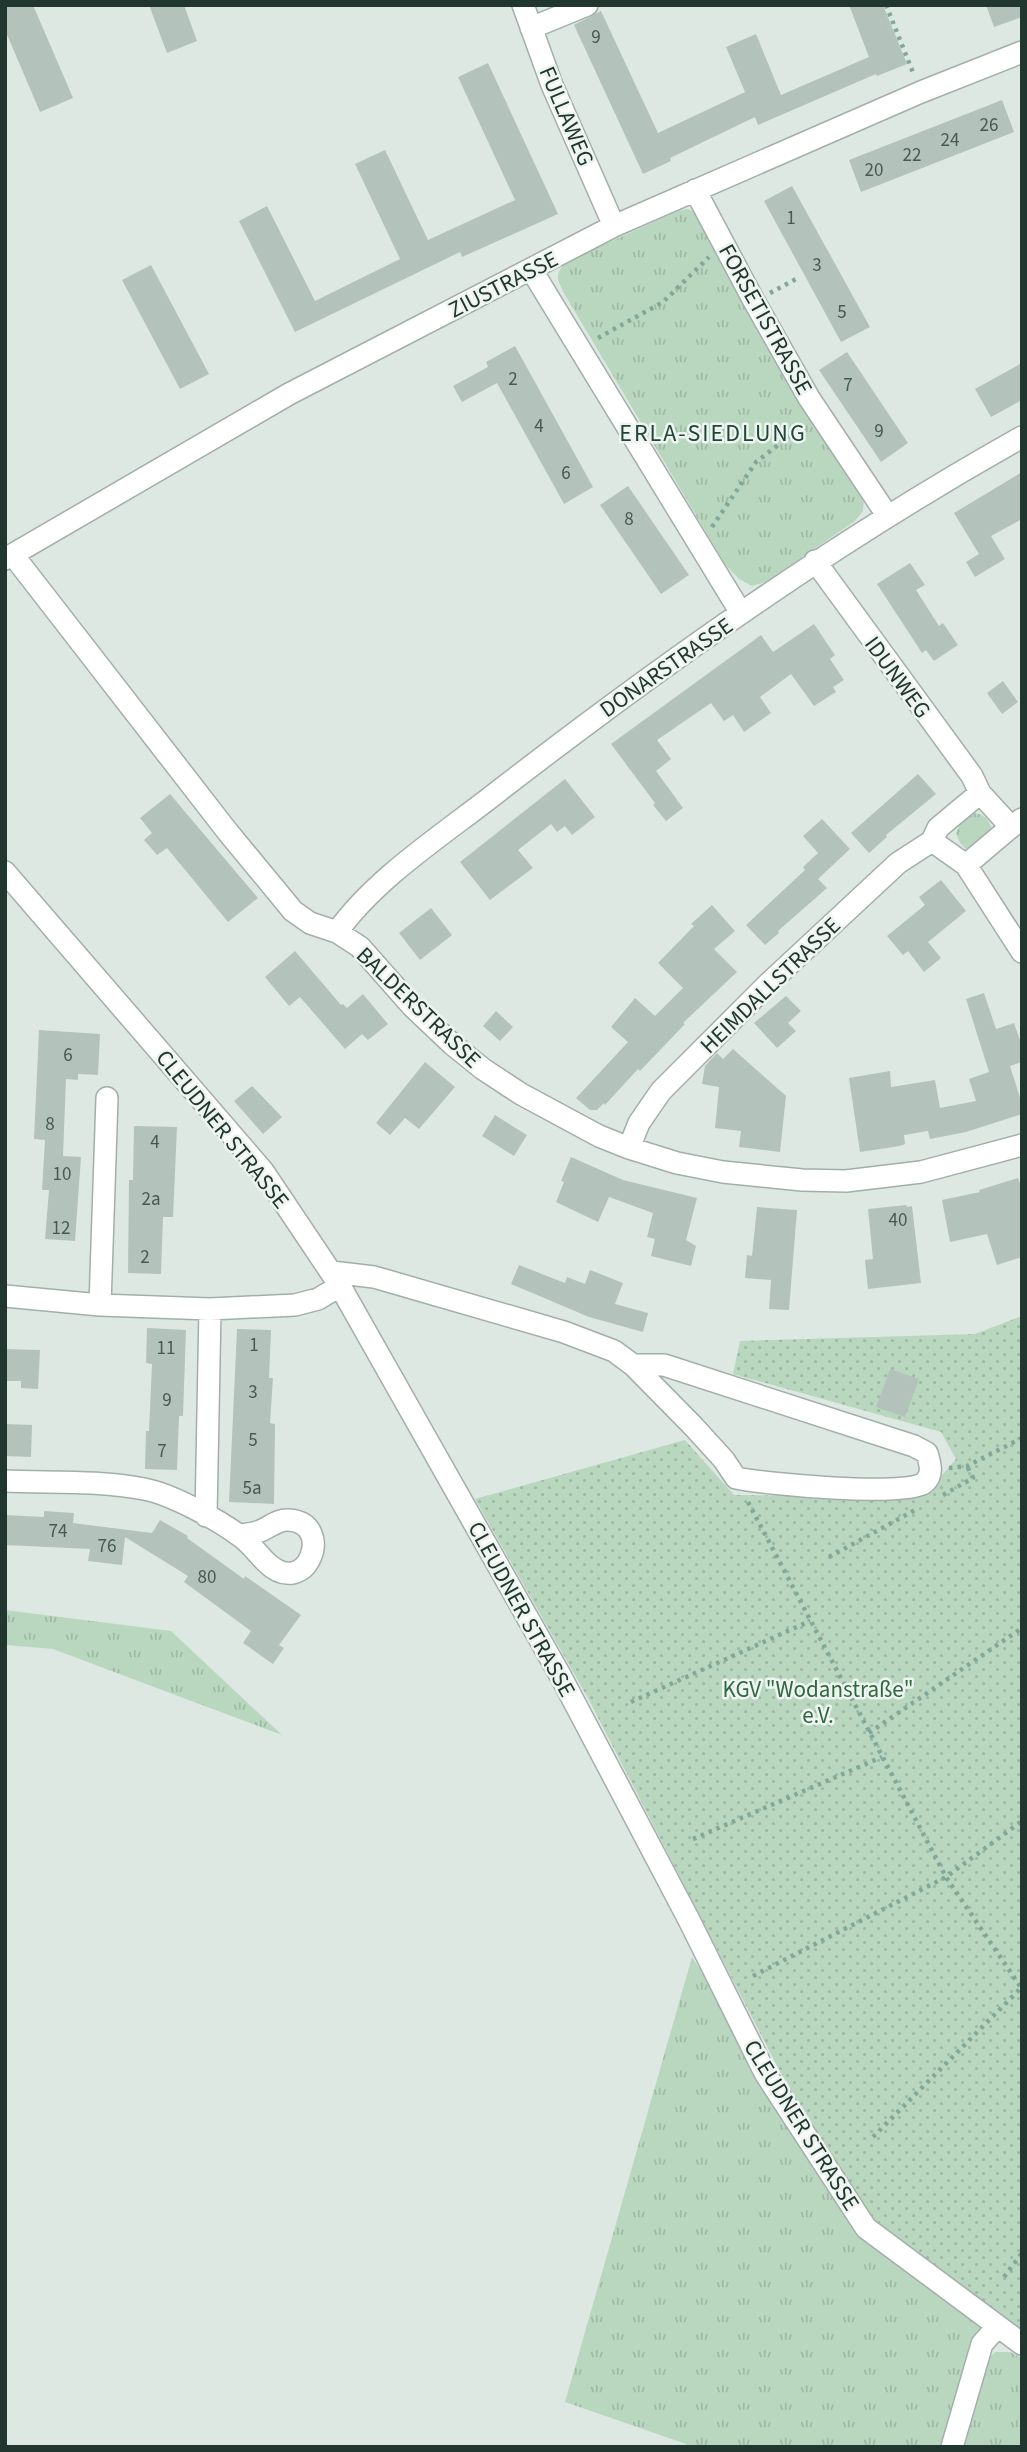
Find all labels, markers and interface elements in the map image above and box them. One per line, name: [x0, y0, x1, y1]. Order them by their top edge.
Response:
house number: 9: [591, 24, 601, 51]
street label: FULLAWEG: [531, 61, 602, 171]
house number: 26: [980, 112, 998, 139]
house number: 24: [941, 127, 959, 154]
house number: 22: [903, 142, 921, 169]
house number: 20: [865, 157, 883, 184]
house number: 1: [786, 205, 796, 232]
street label: FORSETISTRASSE: [710, 238, 821, 401]
street label: ZIUSTRASSE: [443, 243, 564, 326]
house number: 3: [812, 252, 822, 279]
house number: 5: [837, 299, 847, 326]
house number: 2: [508, 366, 518, 393]
house number: 7: [843, 372, 853, 399]
house number: 4: [534, 413, 544, 440]
district label: ERLA-SIEDLUNG: [619, 416, 807, 451]
house number: 9: [874, 418, 884, 445]
house number: 6: [561, 460, 571, 487]
house number: 8: [624, 506, 634, 533]
street label: DONARSTRASSE: [593, 609, 739, 726]
street label: IDUNWEG: [857, 629, 939, 725]
street label: HEIMDALLSTRASSE: [693, 910, 848, 1061]
street label: BALDERSTRASSE: [349, 939, 488, 1076]
house number: 6: [63, 1042, 73, 1069]
street label: CLEUDNER STRASSE: [148, 1043, 297, 1216]
house number: 8: [45, 1111, 55, 1138]
house number: 4: [150, 1129, 160, 1156]
house number: 10: [53, 1161, 71, 1188]
house number: 2a: [141, 1186, 161, 1213]
house number: 40: [889, 1207, 907, 1234]
house number: 12: [52, 1215, 70, 1242]
house number: 2: [140, 1244, 150, 1271]
house number: 1: [249, 1332, 259, 1359]
house number: 11: [157, 1335, 175, 1362]
house number: 3: [248, 1379, 258, 1406]
house number: 9: [162, 1387, 172, 1414]
house number: 5: [248, 1427, 258, 1454]
house number: 7: [157, 1438, 167, 1465]
house number: 5a: [242, 1475, 262, 1502]
street label: CLEUDNER STRASSE: [460, 1515, 584, 1703]
house number: 74: [49, 1518, 67, 1545]
house number: 76: [98, 1533, 116, 1560]
house number: 80: [198, 1564, 216, 1591]
park label: KGV "Wodanstraße" e.V.: [723, 1673, 913, 1732]
street label: CLEUDNER STRASSE: [736, 2033, 868, 2217]

